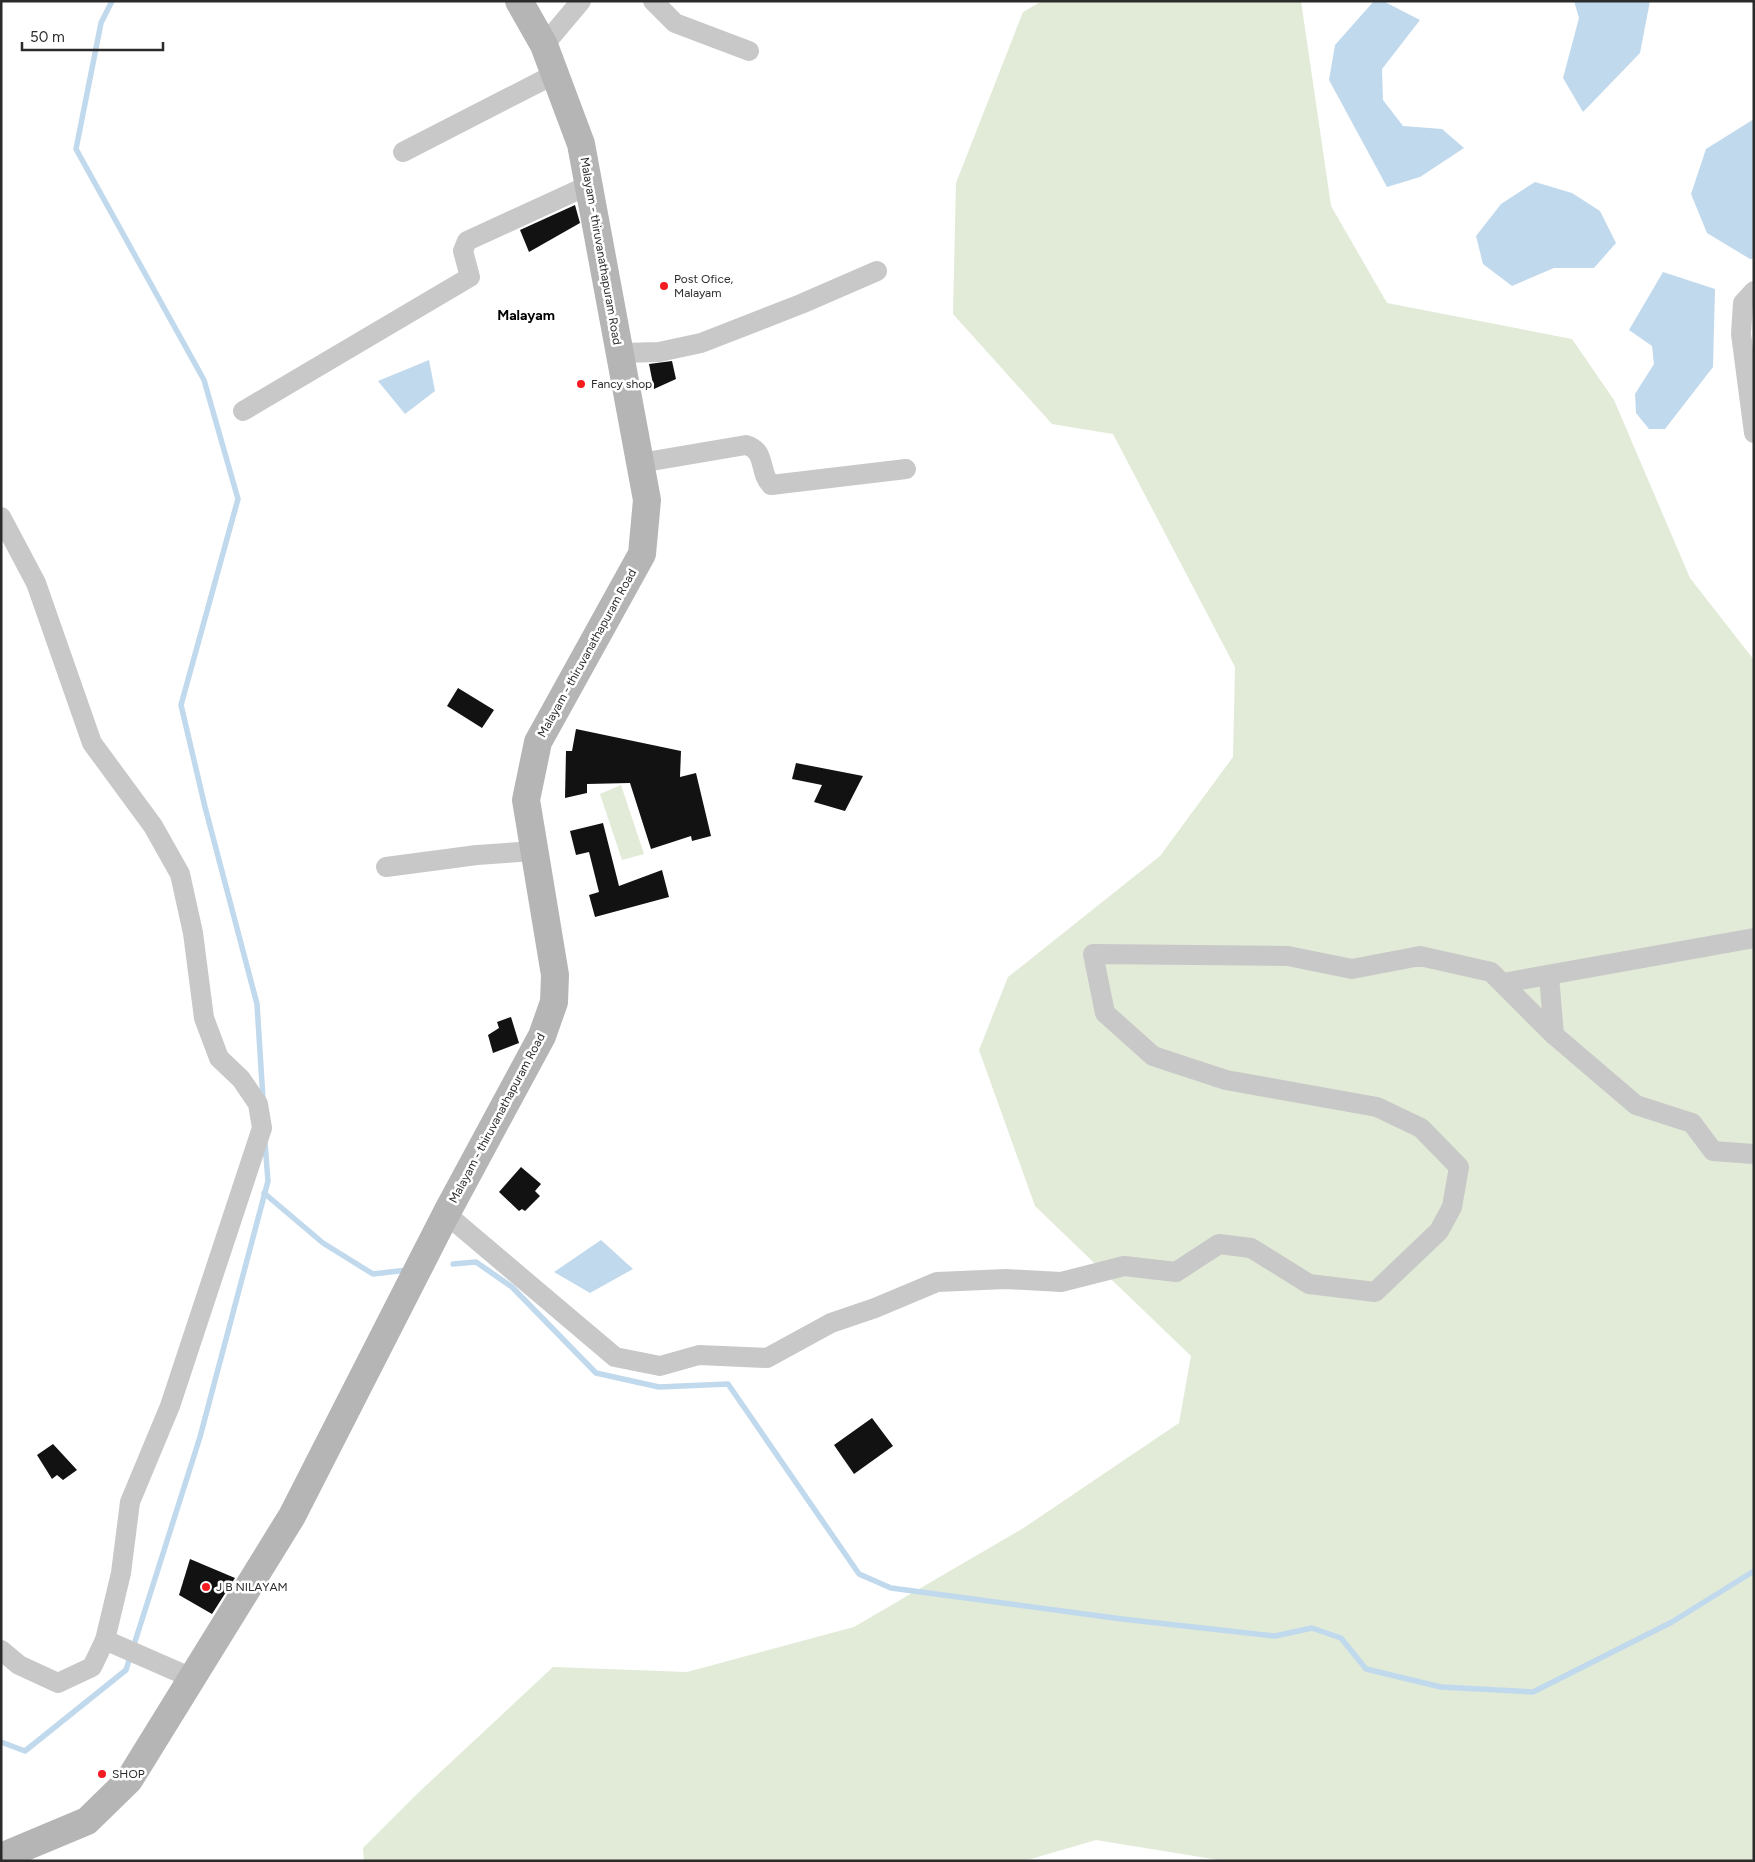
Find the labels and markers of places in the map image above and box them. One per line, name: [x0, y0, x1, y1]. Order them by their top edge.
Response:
place label: Post Ofice, Malayam: [674, 272, 733, 300]
marker: Post Ofice, Malayam: [658, 280, 670, 292]
place label: Fancy shop: [591, 377, 652, 391]
marker: Fancy shop: [575, 378, 587, 390]
place label: J B NILAYAM: [216, 1580, 288, 1594]
marker: J B NILAYAM: [200, 1581, 212, 1593]
place label: SHOP: [112, 1767, 145, 1781]
marker: SHOP: [96, 1768, 108, 1780]

